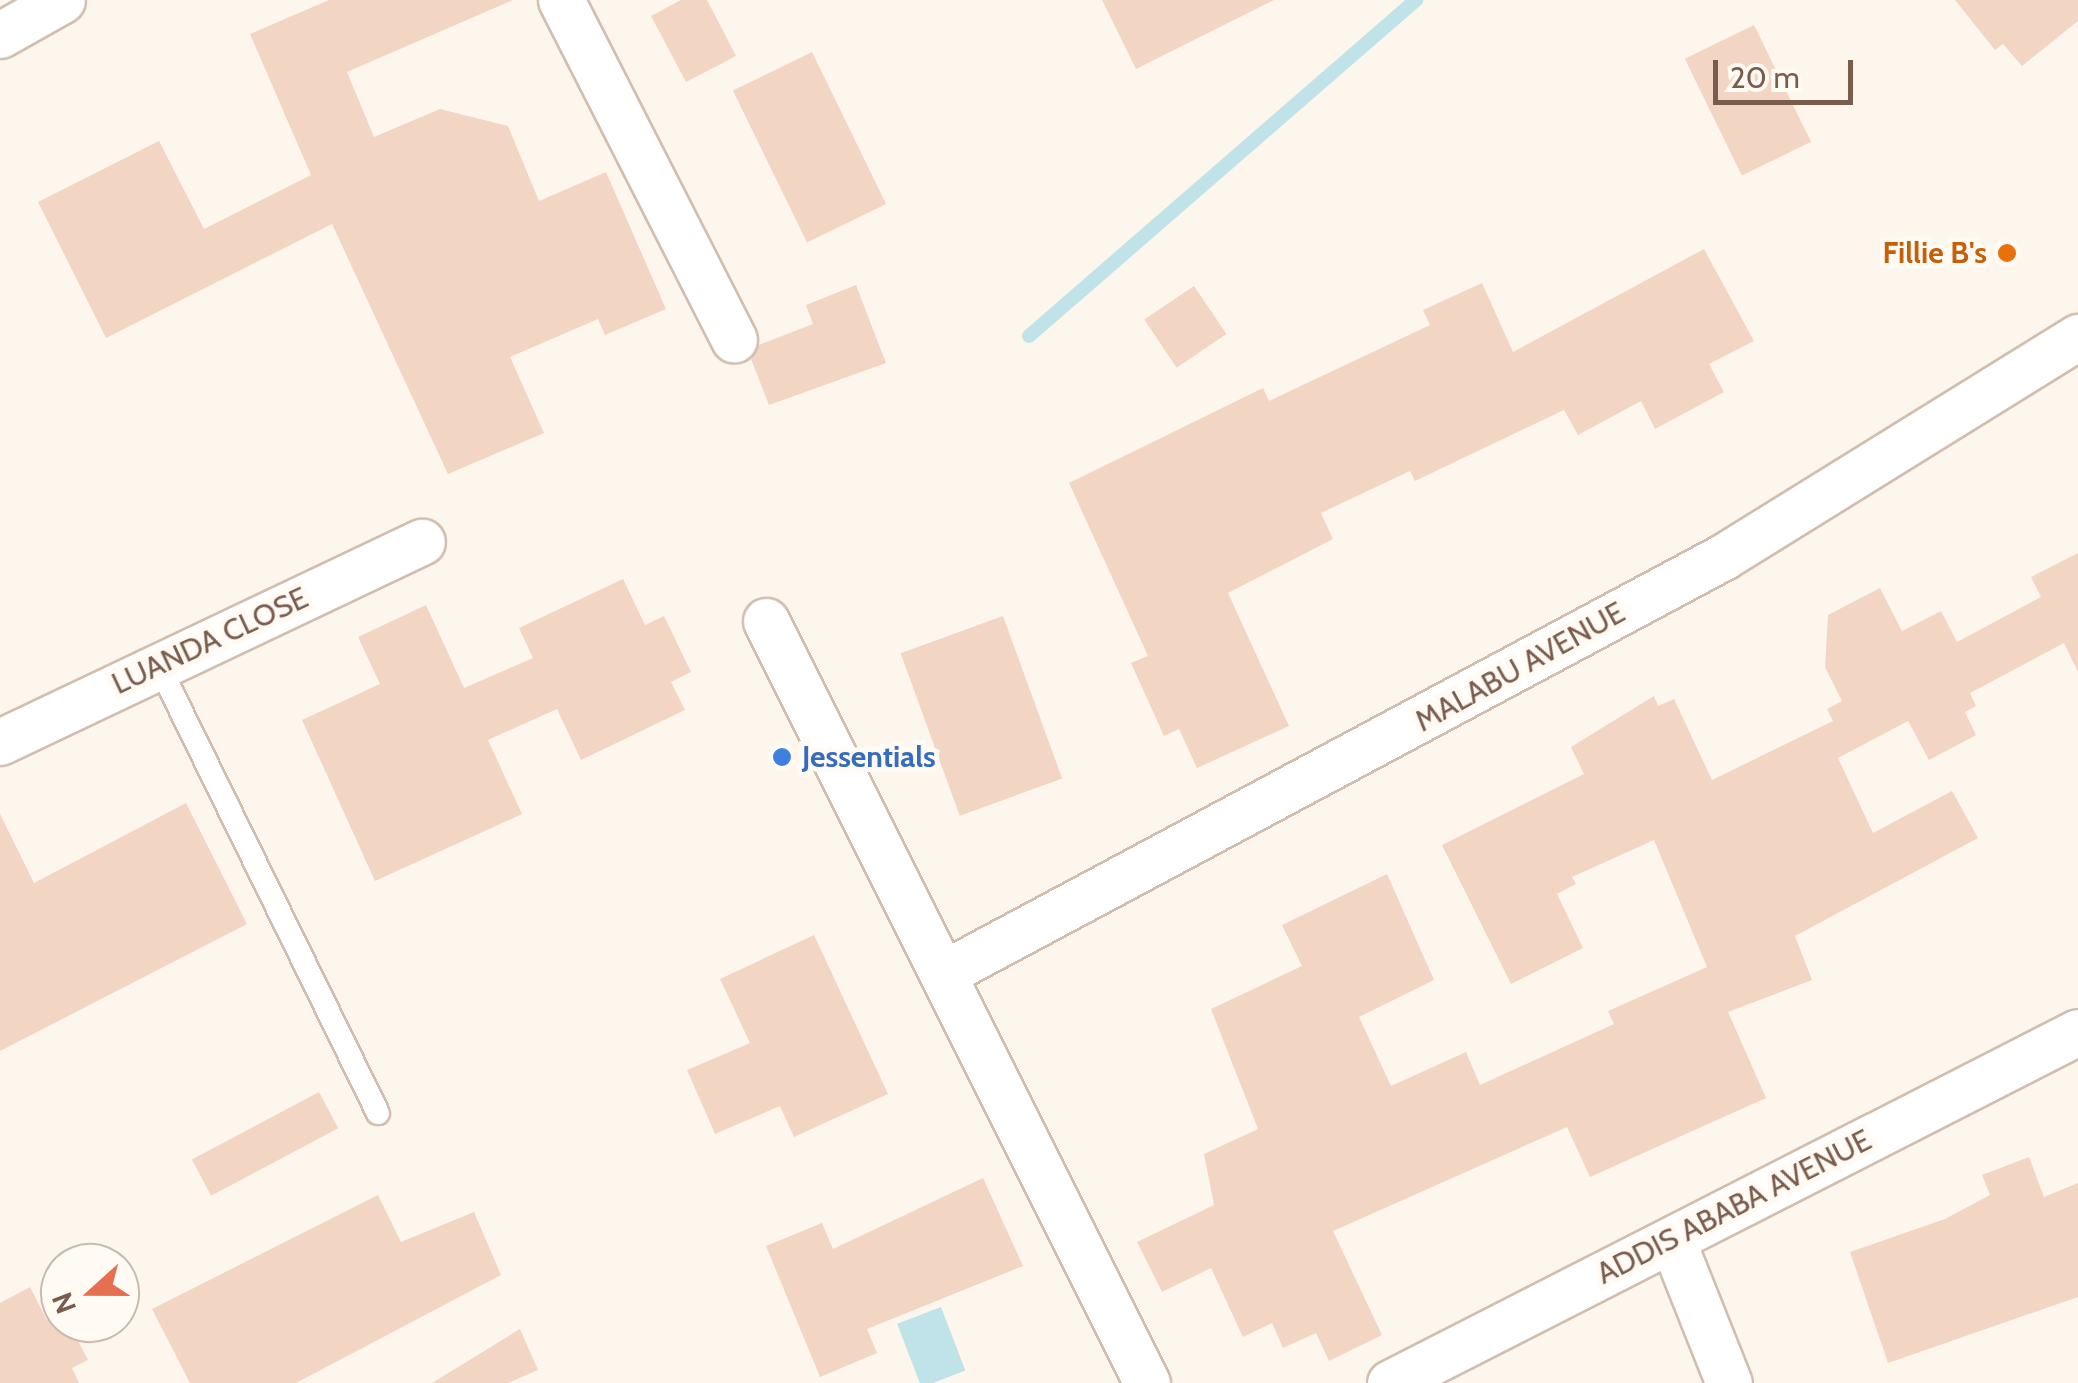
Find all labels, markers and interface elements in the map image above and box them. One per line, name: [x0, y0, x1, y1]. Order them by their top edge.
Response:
scale bar: [1718, 40, 1858, 102]
text: 20 m: [1730, 59, 1800, 96]
place label: Fillie B's: [1882, 235, 1987, 271]
marker: Fillie B's: [1996, 242, 2018, 264]
street label: LUANDA CLOSE: [106, 580, 314, 702]
street label: MALABU AVENUE: [1409, 595, 1631, 739]
place label: Jessentials: [802, 739, 936, 775]
marker: Jessentials: [771, 746, 793, 768]
street label: ADDIS ABABA AVENUE: [1591, 1122, 1877, 1292]
north arrow: [40, 1243, 140, 1343]
text: N: [44, 1288, 83, 1318]

